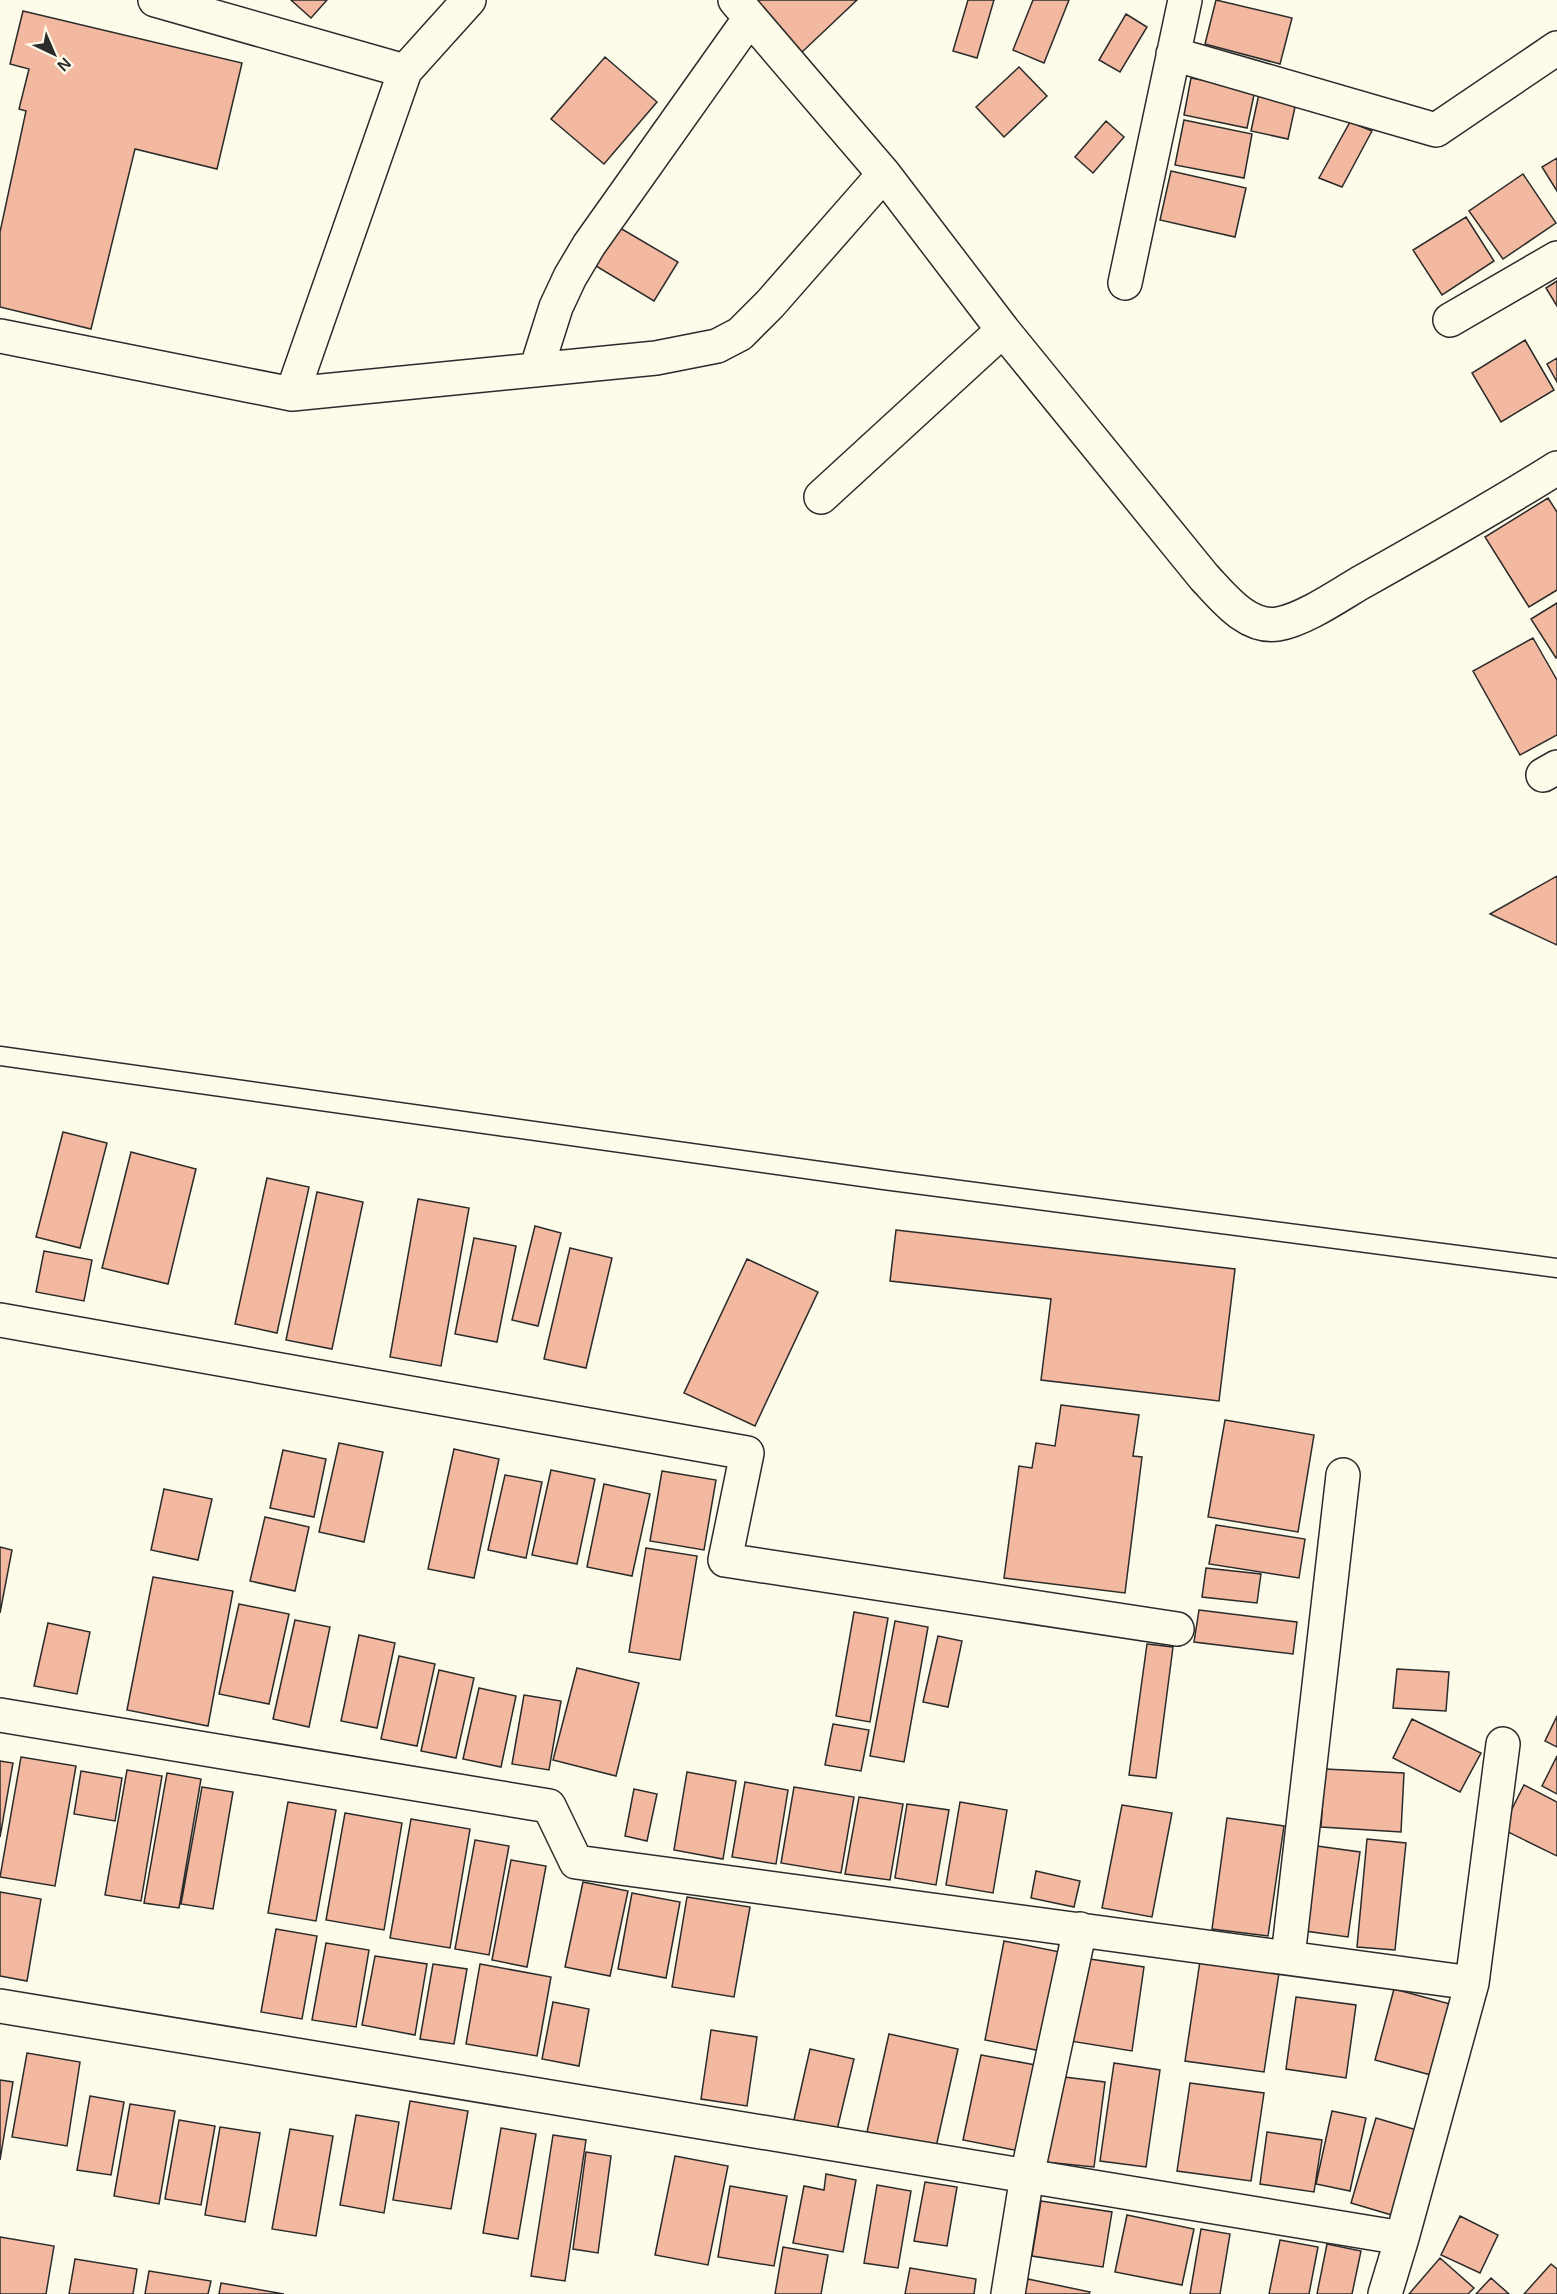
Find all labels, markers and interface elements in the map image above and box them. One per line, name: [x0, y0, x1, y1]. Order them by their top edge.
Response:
north arrow: [24, 24, 84, 84]
text: N: [54, 54, 74, 75]

